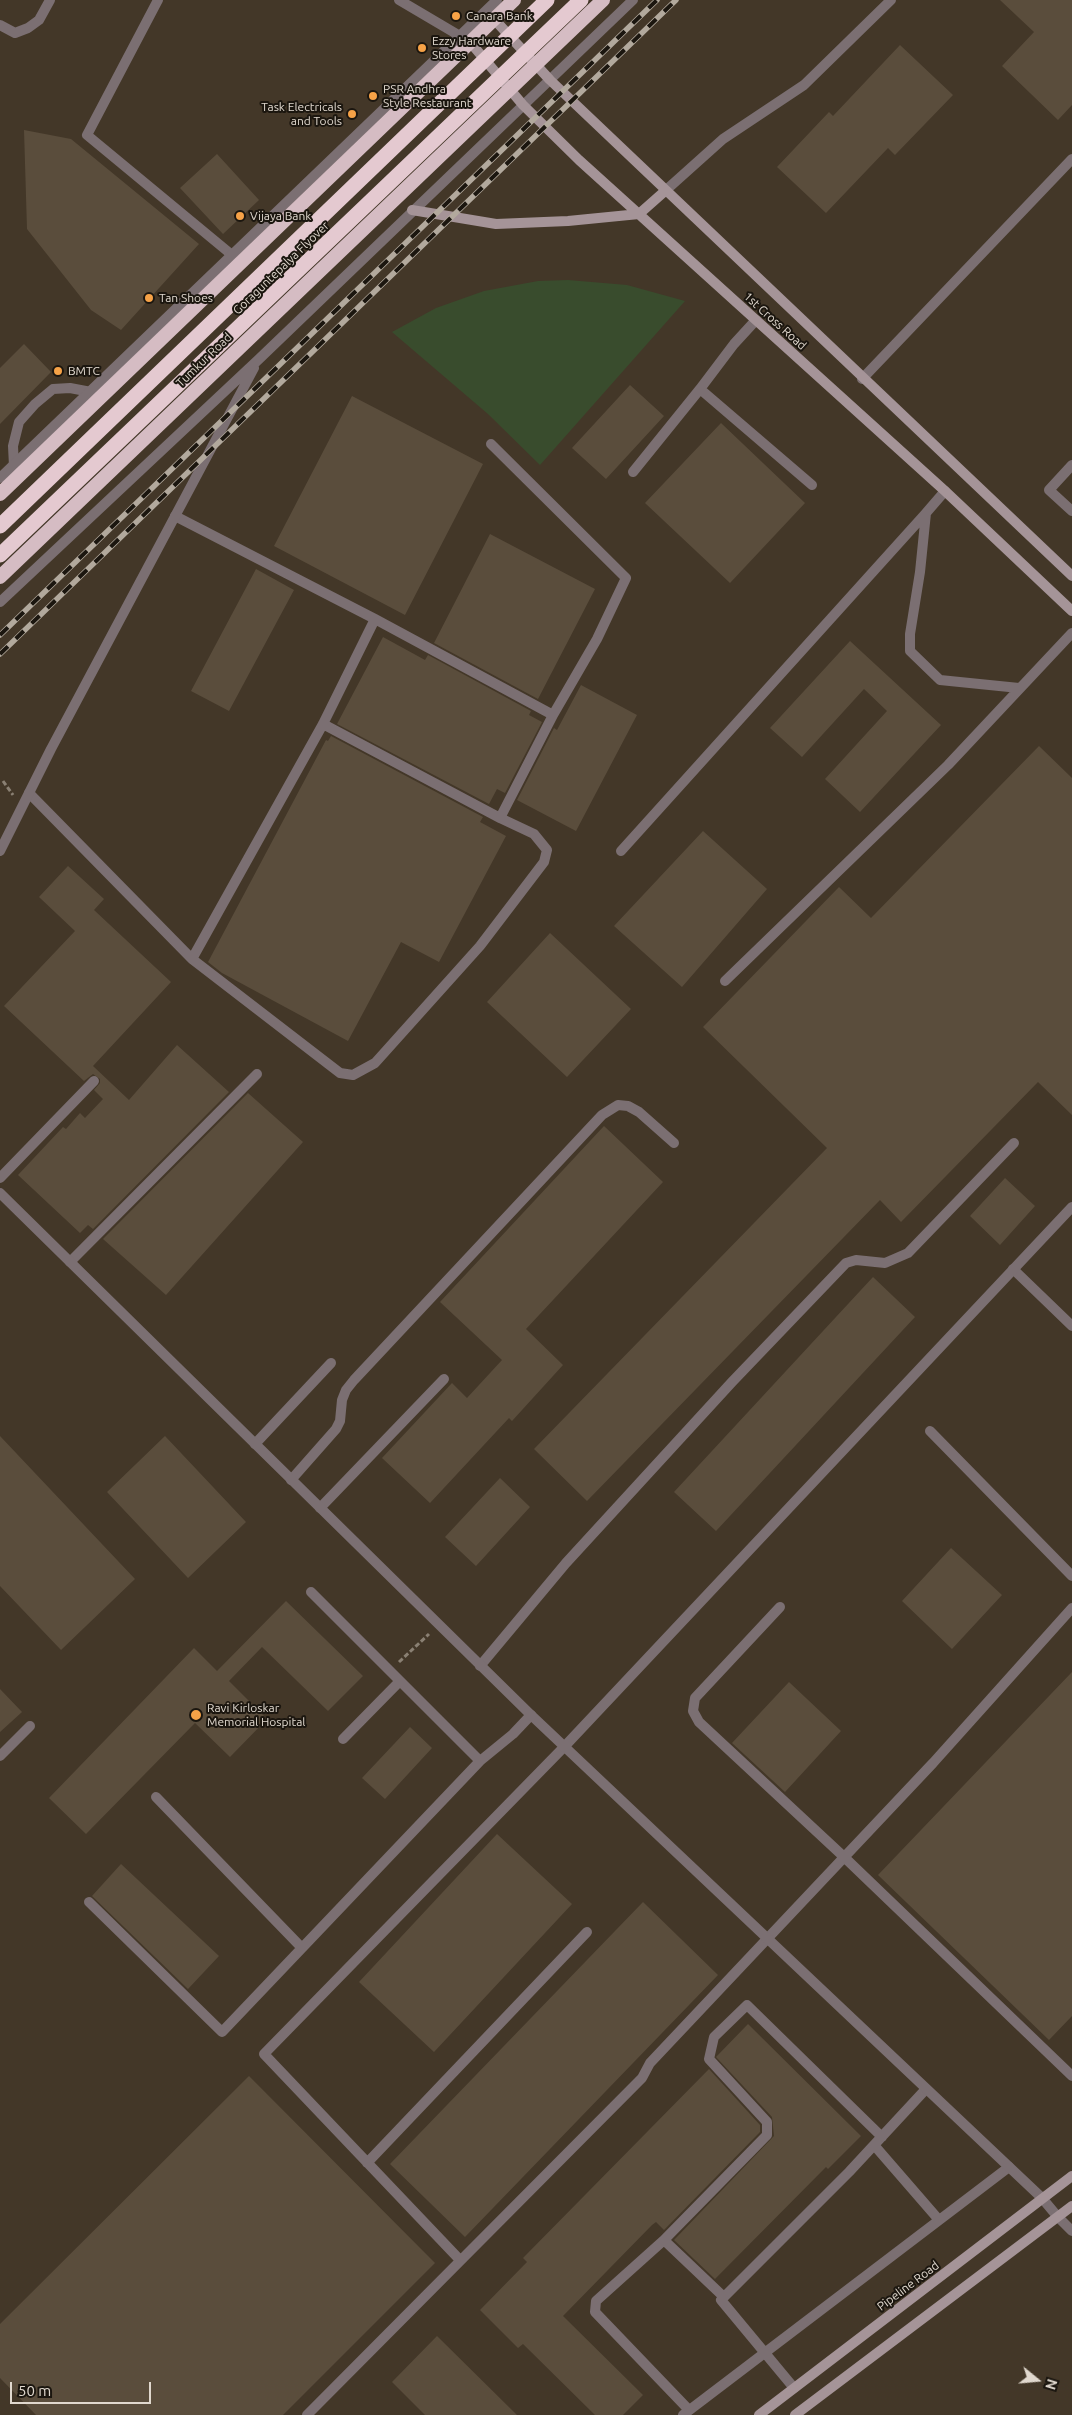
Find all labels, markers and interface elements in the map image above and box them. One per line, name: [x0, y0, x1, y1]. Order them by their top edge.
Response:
place label: Canara Bank: [466, 9, 533, 23]
marker: Canara Bank: [450, 10, 462, 22]
place label: Ezzy Hardware Stores: [432, 34, 511, 62]
marker: Ezzy Hardware Stores: [416, 42, 428, 54]
place label: PSR Andhra Style Restaurant: [383, 82, 472, 110]
marker: PSR Andhra Style Restaurant: [367, 90, 379, 102]
place label: Task Electricals and Tools: [261, 100, 342, 128]
marker: Task Electricals and Tools: [346, 108, 358, 120]
place label: Vijaya Bank: [250, 209, 311, 223]
marker: Vijaya Bank: [234, 210, 246, 222]
street label: Goraguntepalya Flyover: [230, 218, 332, 318]
street label: 1st Cross Road: [741, 289, 809, 353]
place label: Tan Shoes: [159, 291, 213, 305]
marker: Tan Shoes: [143, 292, 155, 304]
street label: Tumkur Road: [173, 330, 235, 390]
place label: BMTC: [68, 364, 100, 378]
marker: BMTC: [52, 365, 64, 377]
place label: Ravi Kirloskar Memorial Hospital: [207, 1701, 305, 1729]
marker: Ravi Kirloskar Memorial Hospital: [189, 1708, 203, 1722]
street label: Pipeline Road: [874, 2258, 942, 2314]
north arrow: [1012, 2355, 1062, 2405]
scale bar: [12, 2372, 154, 2404]
text: N: [1042, 2377, 1061, 2392]
text: 50 m: [18, 2382, 51, 2399]

